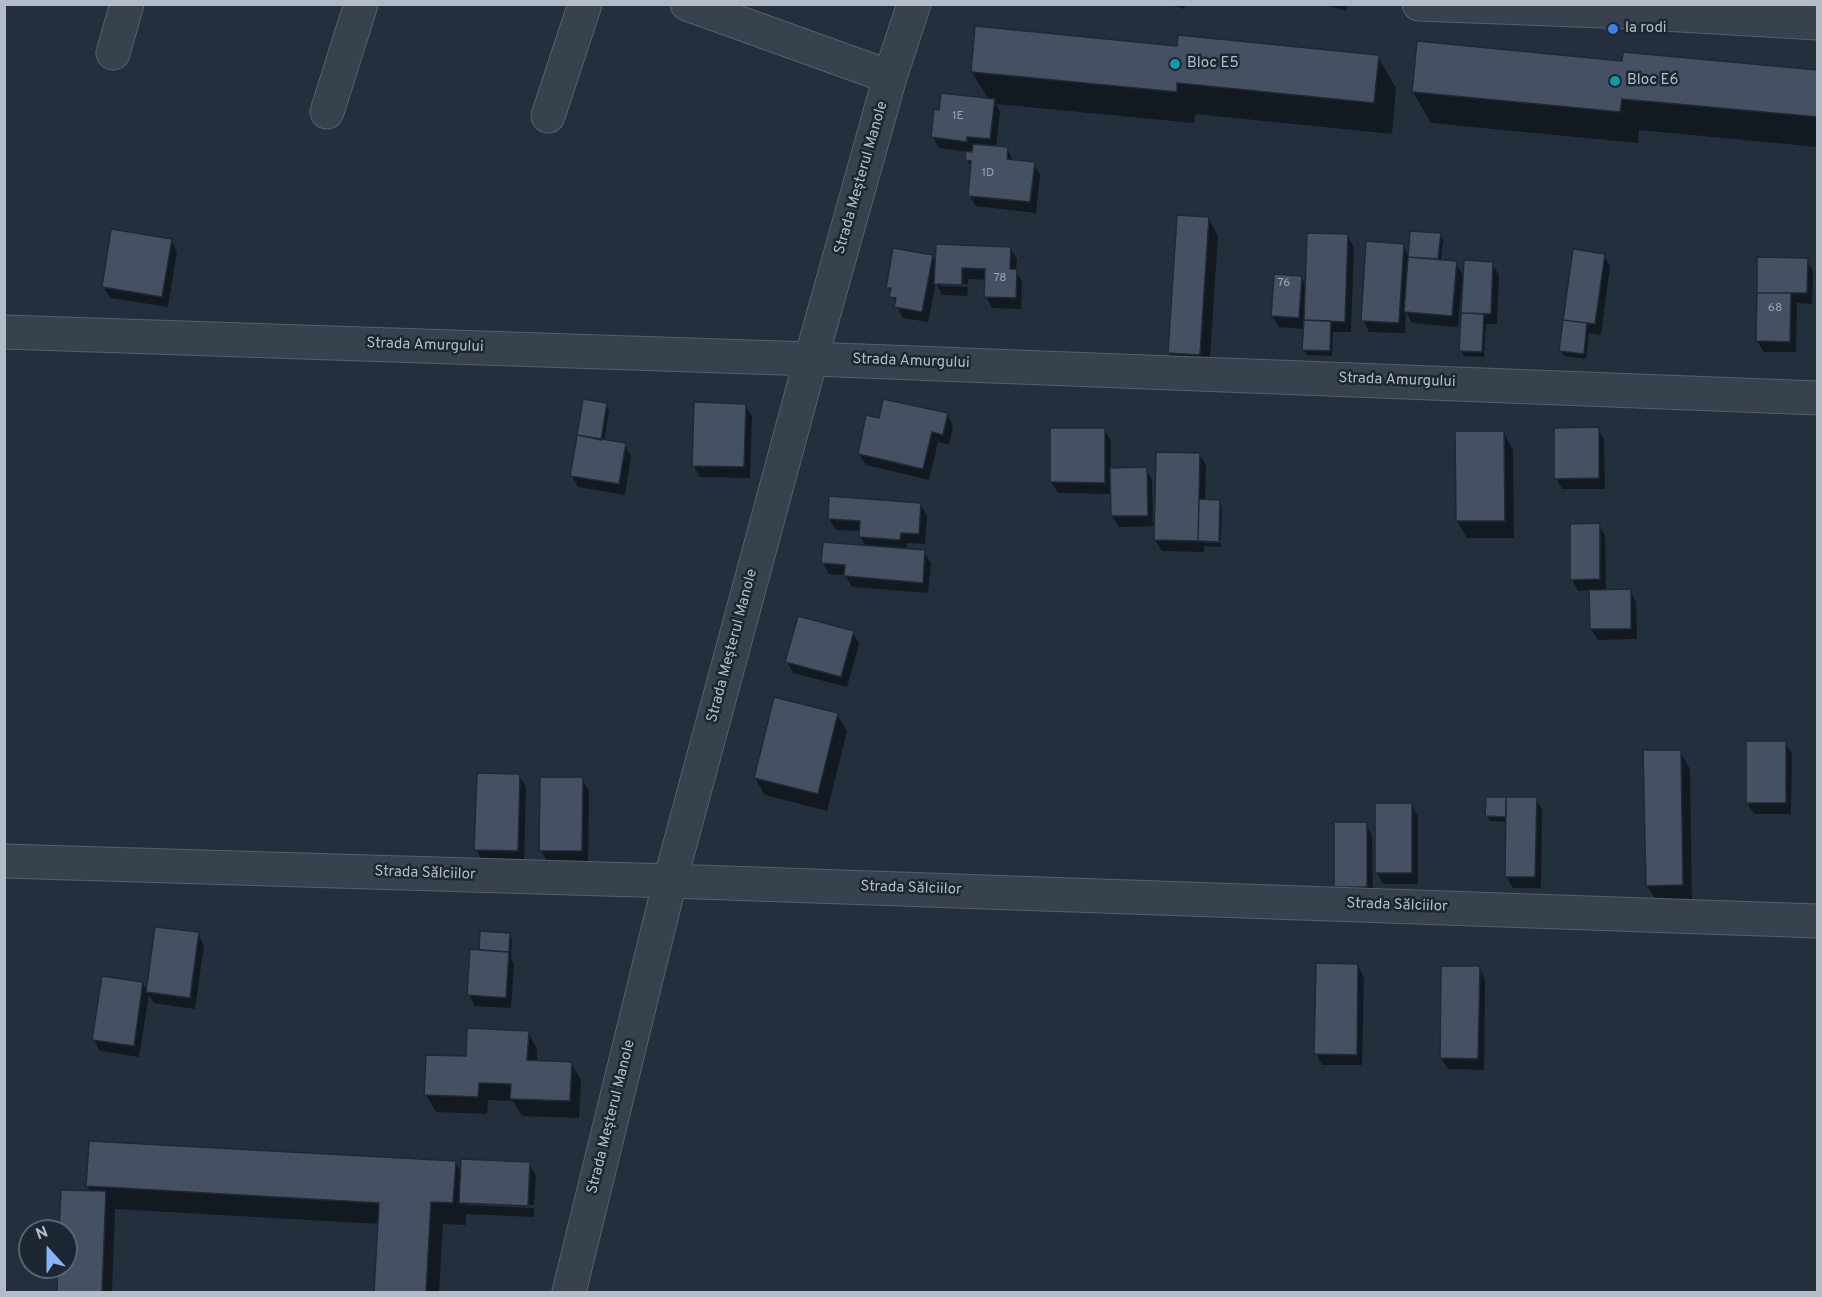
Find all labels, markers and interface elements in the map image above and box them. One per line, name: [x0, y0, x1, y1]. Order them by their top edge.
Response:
place label: la rodi: [1625, 20, 1667, 38]
marker: la rodi: [1606, 22, 1620, 36]
place label: Bloc E5: [1187, 55, 1239, 73]
marker: Bloc E5: [1168, 57, 1182, 71]
place label: Bloc E6: [1627, 72, 1678, 90]
marker: Bloc E6: [1608, 74, 1622, 88]
street label: Strada Meșterul Manole: [832, 99, 892, 257]
house number: 1E: [952, 110, 964, 124]
house number: 1D: [982, 167, 994, 181]
house number: 78: [993, 272, 1007, 286]
house number: 76: [1278, 277, 1290, 291]
house number: 68: [1768, 302, 1782, 316]
street label: Strada Amurgului: [366, 335, 484, 357]
street label: Strada Amurgului: [852, 351, 970, 373]
street label: Strada Amurgului: [1338, 370, 1456, 392]
street label: Strada Meșterul Manole: [704, 567, 762, 725]
street label: Strada Sălciilor: [374, 863, 476, 885]
street label: Strada Sălciilor: [860, 878, 962, 900]
street label: Strada Sălciilor: [1346, 895, 1448, 917]
street label: Strada Meșterul Manole: [584, 1038, 640, 1196]
north arrow: [18, 1219, 78, 1279]
text: N: [33, 1223, 51, 1245]

